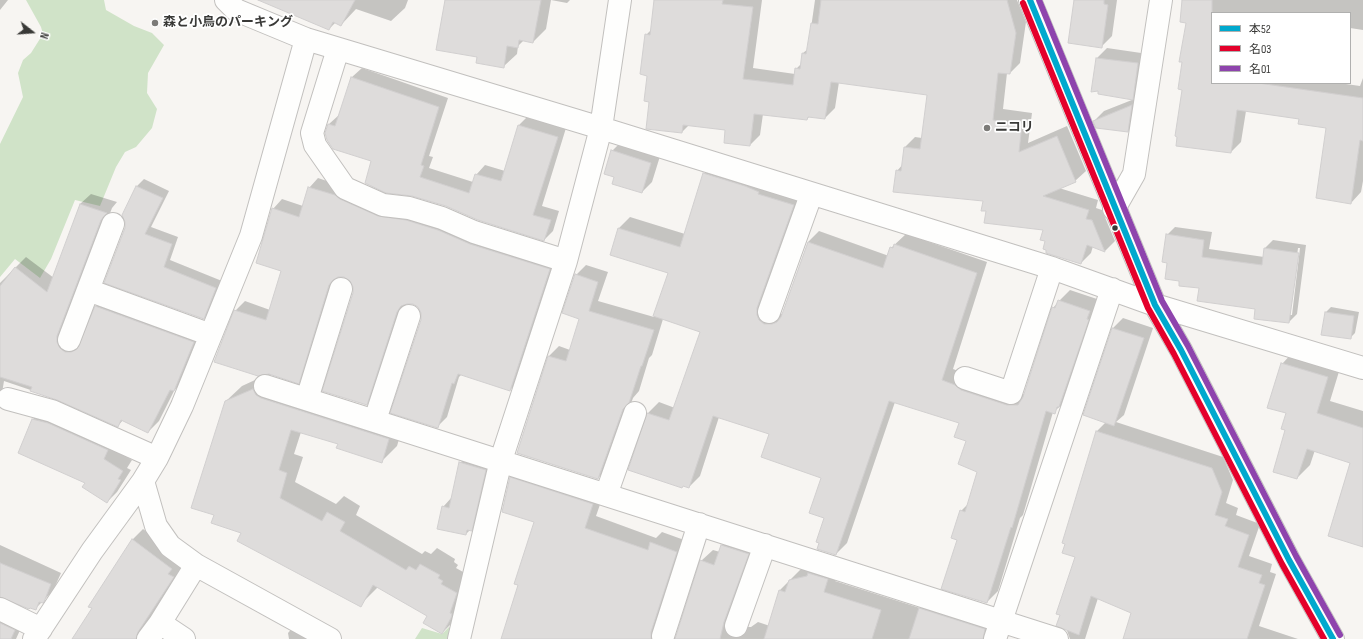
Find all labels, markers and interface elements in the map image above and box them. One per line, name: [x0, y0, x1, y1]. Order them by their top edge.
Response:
north arrow: [12, 12, 52, 52]
legend: [1211, 12, 1351, 84]
place label: 森と小鳥のパーキング: [163, 15, 293, 31]
marker: 森と小鳥のパーキング: [150, 18, 160, 28]
text: 本52: [1249, 22, 1271, 37]
text: N: [37, 31, 51, 40]
text: 名03: [1249, 42, 1271, 57]
text: 名01: [1249, 62, 1271, 77]
place label: ニコリ: [995, 120, 1034, 136]
marker: ニコリ: [982, 123, 992, 133]
unlabelled marker: [1110, 223, 1120, 233]

